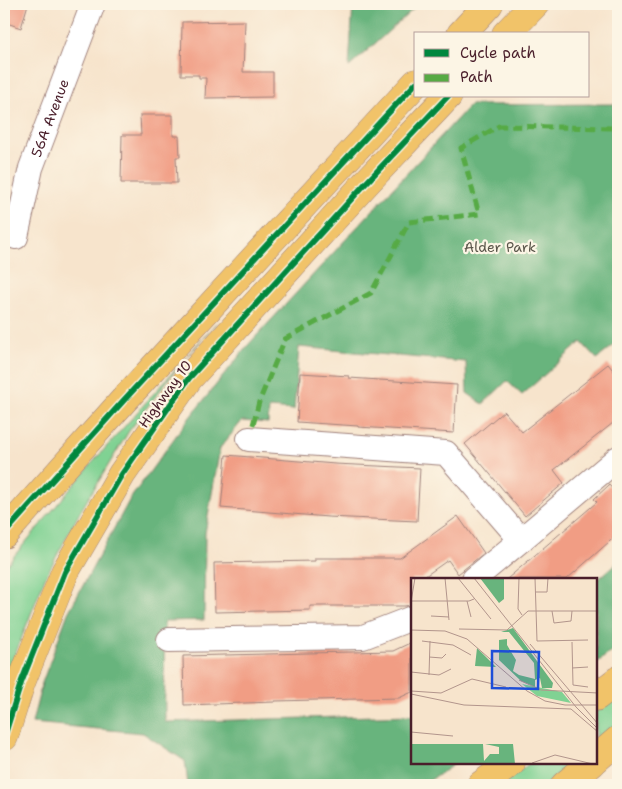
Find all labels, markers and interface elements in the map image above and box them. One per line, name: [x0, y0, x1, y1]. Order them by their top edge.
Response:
legend: [414, 32, 590, 98]
text: Cycle path: [460, 43, 536, 63]
text: Path: [460, 67, 493, 87]
street label: 56A Avenue: [27, 76, 73, 160]
park label: Alder Park: [464, 238, 536, 256]
street label: Highway 10: [134, 357, 196, 431]
inset map: [411, 578, 597, 764]

